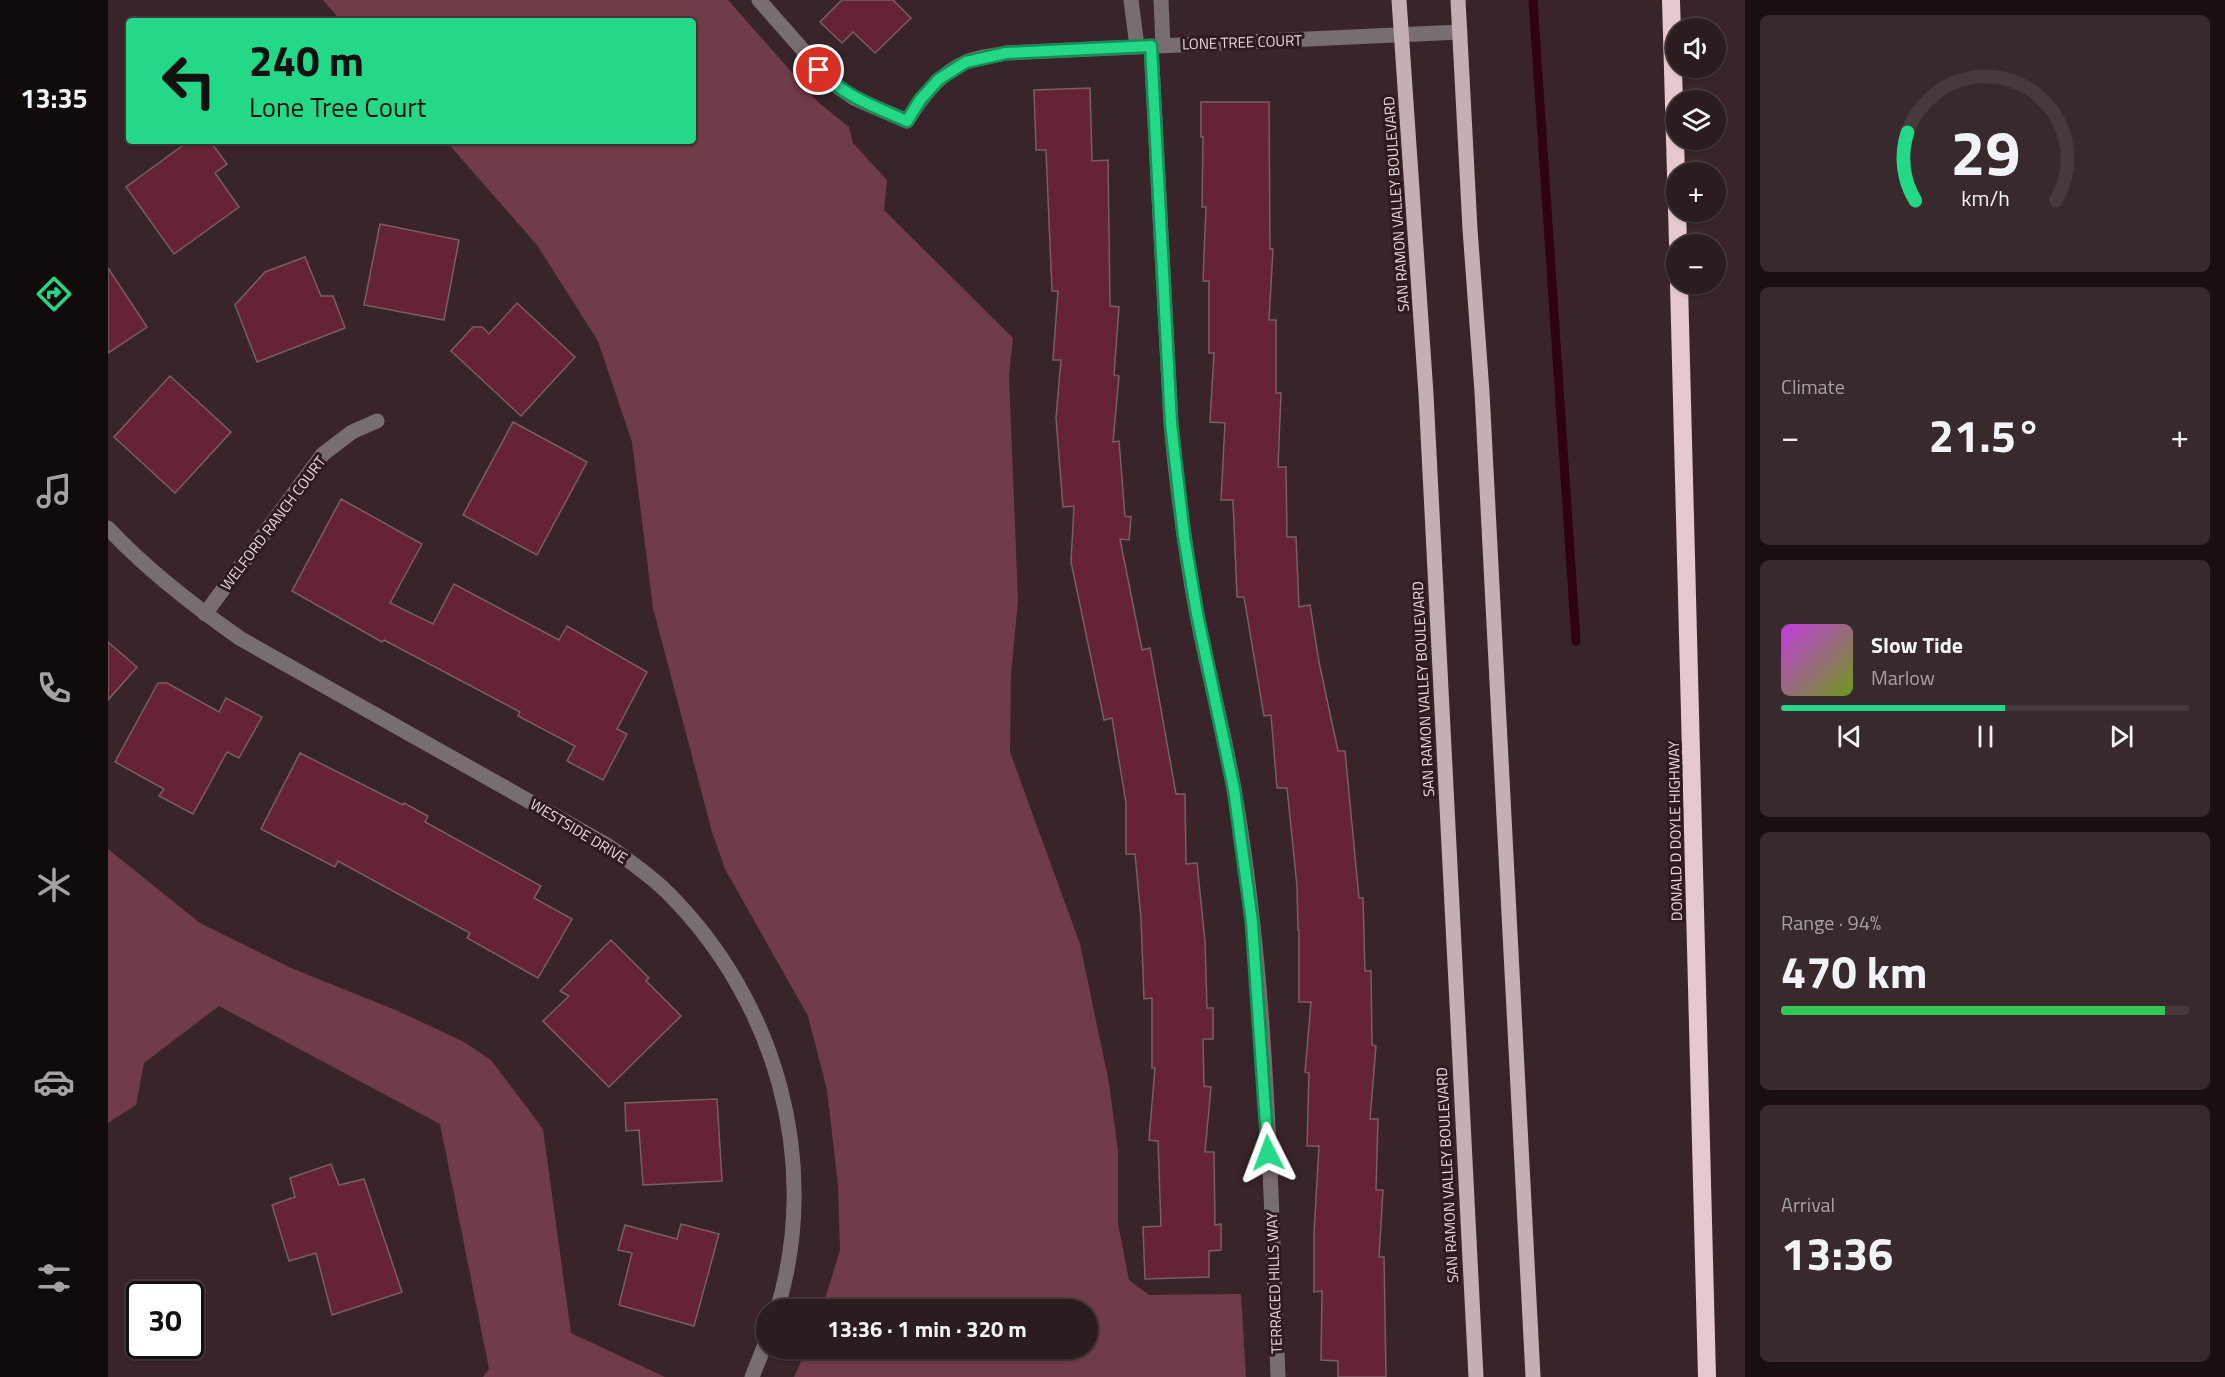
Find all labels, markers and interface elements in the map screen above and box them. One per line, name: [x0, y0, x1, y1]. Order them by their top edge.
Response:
map controls: [1666, 18, 1726, 294]
button: sound: [1666, 18, 1726, 78]
text: 240 m: [249, 28, 364, 92]
street label: LONE TREE COURT: [1182, 28, 1303, 56]
icon: left: [150, 42, 228, 120]
pin: [793, 44, 844, 95]
icon: arrive: [802, 53, 835, 86]
text: 13:35: [20, 77, 88, 118]
text: Lone Tree Court: [249, 86, 426, 127]
button: layers: [1666, 90, 1726, 150]
street label: SAN RAMON VALLEY BOULEVARD: [1377, 95, 1415, 313]
text: 29: [1950, 104, 2020, 199]
button: +: [1666, 162, 1726, 222]
text: km/h: [1961, 182, 2009, 214]
button: −: [1666, 234, 1726, 294]
icon: directions: [33, 273, 75, 315]
text: Climate: [1781, 371, 1845, 402]
text: 21.5°: [1929, 401, 2041, 469]
text: −: [1781, 411, 1799, 461]
text: +: [2171, 411, 2189, 461]
street label: WELFORD RANCH COURT: [215, 451, 331, 595]
icon: music: [33, 470, 75, 512]
street label: SAN RAMON VALLEY BOULEVARD: [1406, 580, 1440, 798]
text: Slow Tide: [1871, 628, 1963, 662]
text: Marlow: [1871, 662, 1935, 693]
icon: phone: [33, 667, 75, 709]
icon: previous: [1833, 720, 1866, 753]
icon: pause: [1969, 720, 2002, 753]
icon: next: [2105, 720, 2138, 753]
street label: DONALD D DOYLE HIGHWAY: [1662, 741, 1688, 921]
street label: WESTSIDE DRIVE: [526, 793, 632, 869]
icon: climate: [33, 864, 75, 906]
text: Range · 94%: [1781, 907, 1881, 938]
text: 470 km: [1781, 937, 1927, 1005]
icon: car: [33, 1061, 75, 1103]
street label: SAN RAMON VALLEY BOULEVARD: [1430, 1066, 1464, 1284]
position arrow: [1236, 1121, 1300, 1185]
text: Arrival: [1781, 1189, 1835, 1220]
street label: TERRACED HILLS WAY: [1260, 1212, 1288, 1354]
text: 13:36: [1781, 1219, 1893, 1287]
icon: filters: [33, 1257, 75, 1299]
speed limit sign: 30: [126, 1281, 204, 1359]
text: 13:36 · 1 min · 320 m: [827, 1312, 1027, 1346]

